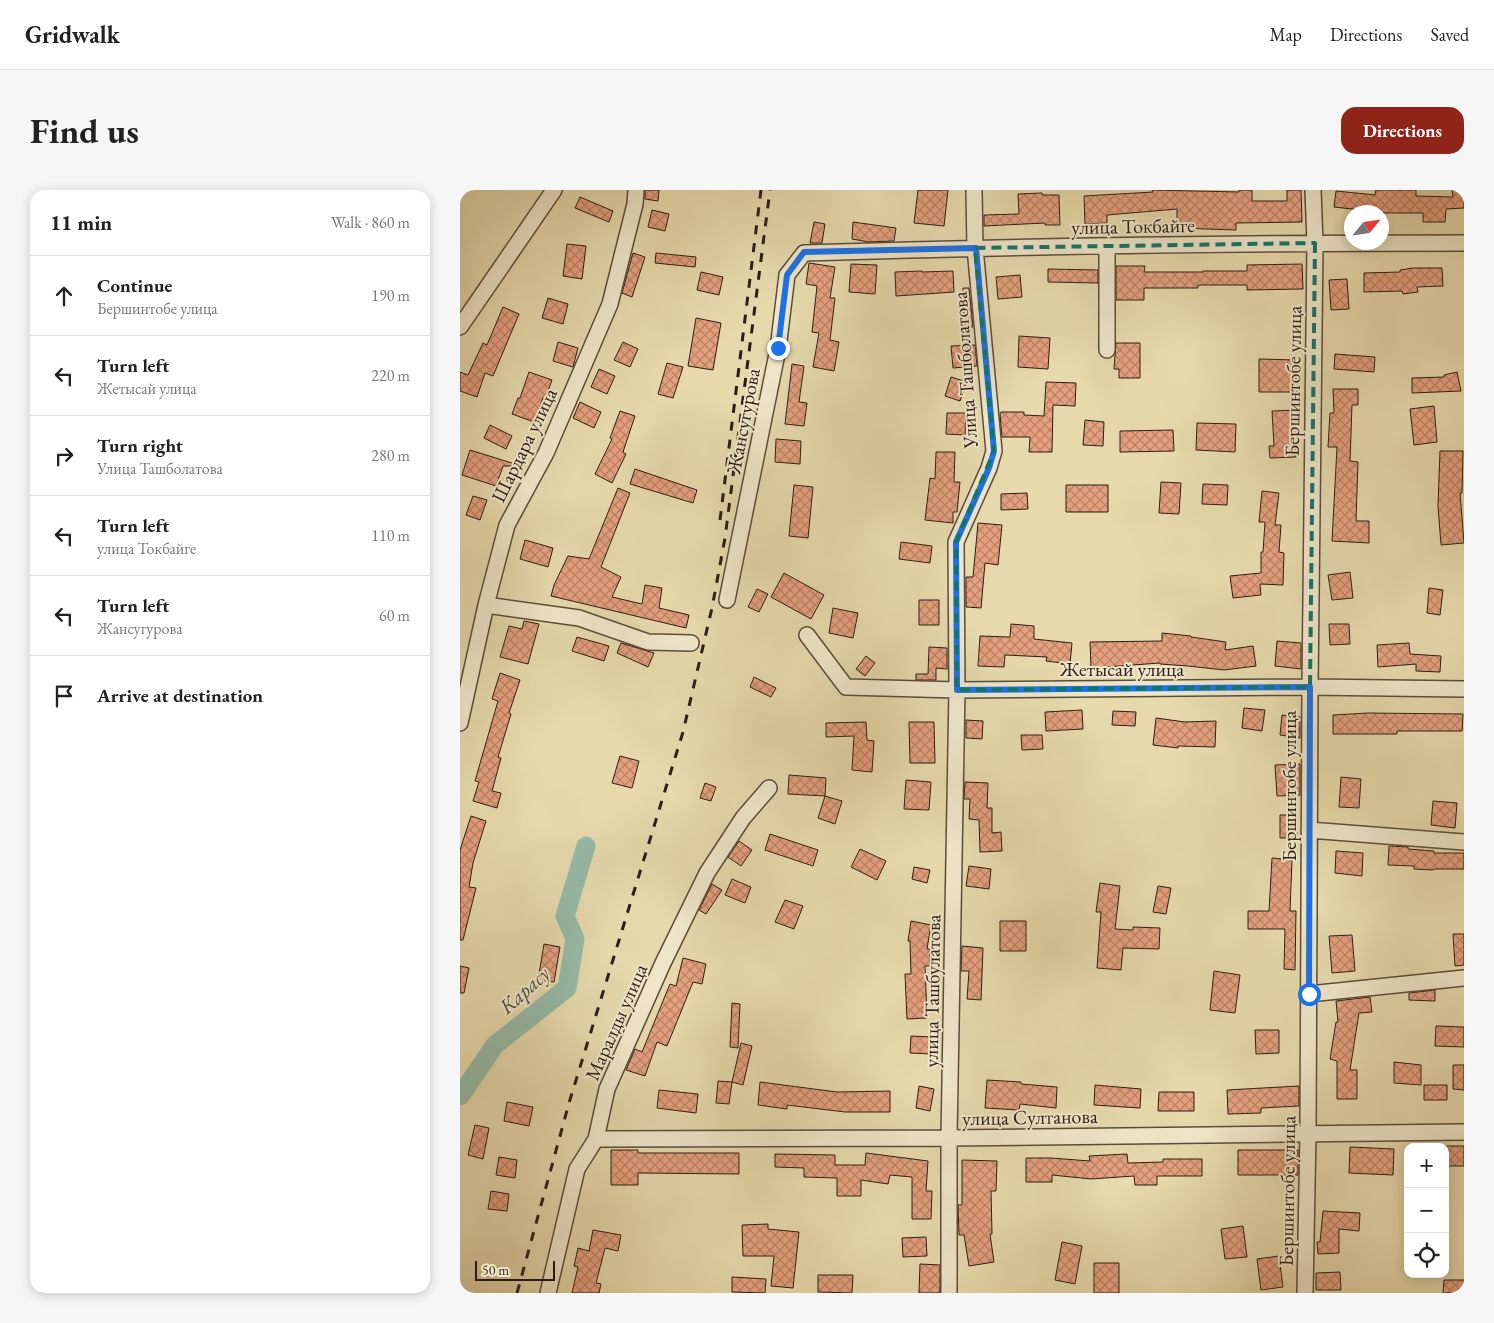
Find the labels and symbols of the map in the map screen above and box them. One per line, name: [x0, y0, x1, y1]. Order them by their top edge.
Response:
north arrow: [1344, 205, 1389, 250]
street label: улица Токбайге: [1071, 212, 1195, 240]
street label: Улица Ташболатова: [947, 291, 984, 450]
street label: Бершинтобе улица: [1279, 305, 1307, 457]
route end: [767, 337, 790, 360]
street label: Жансугурова: [720, 366, 766, 477]
street label: Шардара улица: [485, 383, 563, 507]
street label: Жетысай улица: [1059, 656, 1184, 682]
street label: Бершинтобе улица: [1276, 711, 1302, 861]
street label: улица Ташбулатова: [918, 914, 946, 1068]
water label: Карасу: [492, 960, 555, 1020]
street label: Маралды улица: [579, 960, 653, 1084]
route start: [1298, 983, 1321, 1006]
street label: улица Султанова: [962, 1103, 1098, 1131]
street label: Бершинтобе улица: [1273, 1115, 1301, 1267]
scale bar: [475, 1258, 555, 1281]

